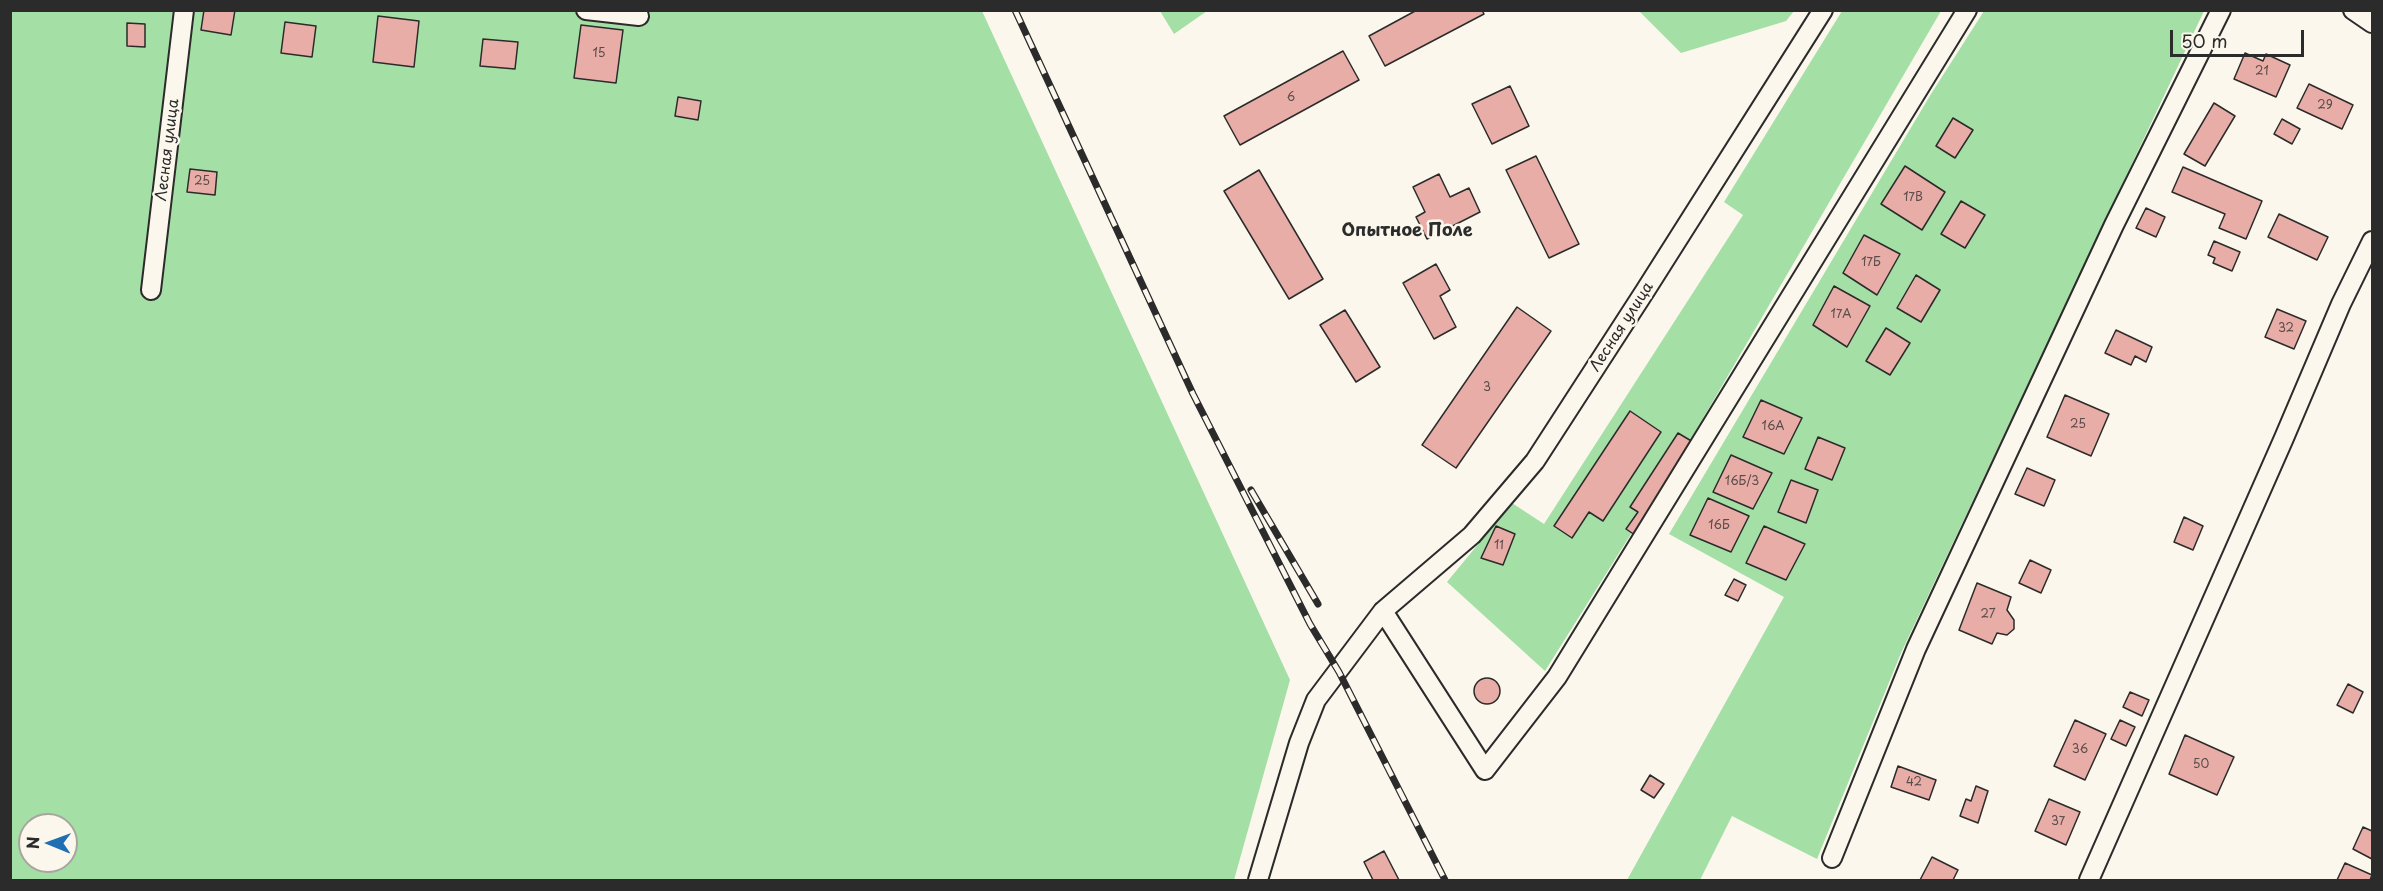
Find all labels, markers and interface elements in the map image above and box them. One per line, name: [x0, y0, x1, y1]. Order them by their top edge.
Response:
scale bar: [2173, 18, 2306, 56]
text: 50 m: [2181, 27, 2228, 54]
house number: 15: [592, 47, 606, 61]
house number: 21: [2255, 65, 2269, 79]
house number: 6: [1287, 91, 1295, 105]
street label: Лесная улица: [153, 98, 183, 202]
house number: 29: [2317, 99, 2333, 113]
house number: 25: [194, 175, 210, 189]
house number: 17В: [1903, 191, 1923, 205]
district label: Опытное Поле: [1341, 220, 1473, 242]
house number: 17Б: [1861, 256, 1881, 270]
street label: Лесная улица: [1586, 279, 1658, 375]
house number: 17А: [1831, 308, 1851, 322]
house number: 32: [2278, 322, 2294, 336]
house number: 3: [1483, 381, 1491, 395]
house number: 25: [2070, 418, 2086, 432]
house number: 16А: [1762, 420, 1784, 434]
house number: 16Б/3: [1725, 475, 1759, 489]
house number: 16Б: [1708, 519, 1730, 533]
house number: 11: [1494, 539, 1504, 553]
house number: 27: [1981, 608, 1995, 622]
house number: 36: [2072, 743, 2088, 757]
house number: 50: [2193, 758, 2209, 772]
house number: 42: [1906, 776, 1922, 790]
north arrow: [18, 813, 78, 873]
house number: 37: [2051, 815, 2065, 829]
text: N: [20, 836, 44, 849]

